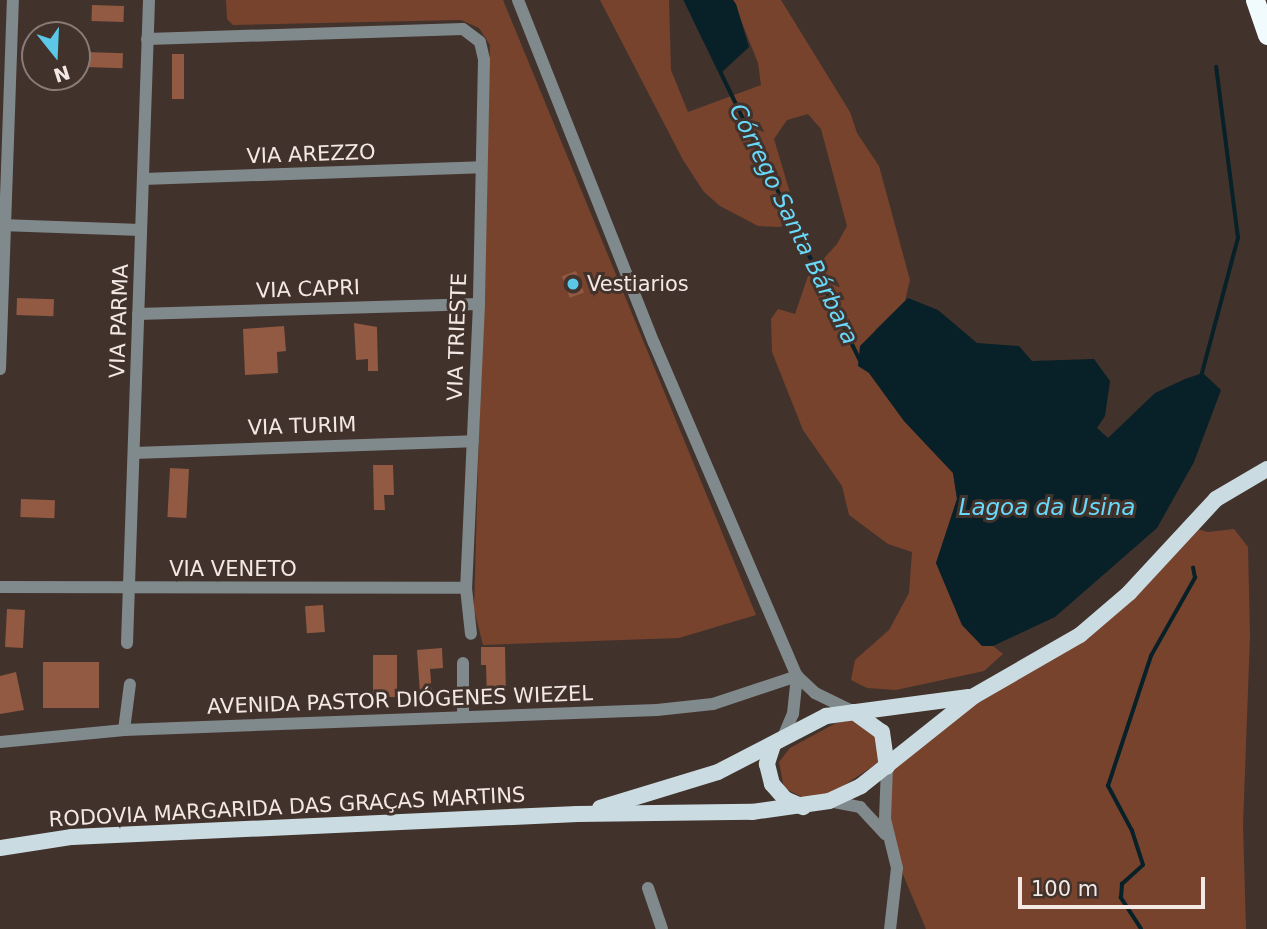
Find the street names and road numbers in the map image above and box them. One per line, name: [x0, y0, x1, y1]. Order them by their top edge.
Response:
street label: VIA AREZZO: [246, 139, 376, 169]
street label: VIA PARMA: [104, 263, 134, 379]
street label: VIA TRIESTE: [442, 273, 472, 401]
street label: VIA CAPRI: [256, 275, 360, 303]
street label: VIA TURIM: [247, 412, 357, 440]
street label: VIA VENETO: [169, 556, 297, 582]
street label: AVENIDA PASTOR DIÓGENES WIEZEL: [207, 681, 593, 719]
street label: RODOVIA MARGARIDA DAS GRAÇAS MARTINS: [48, 782, 526, 832]

